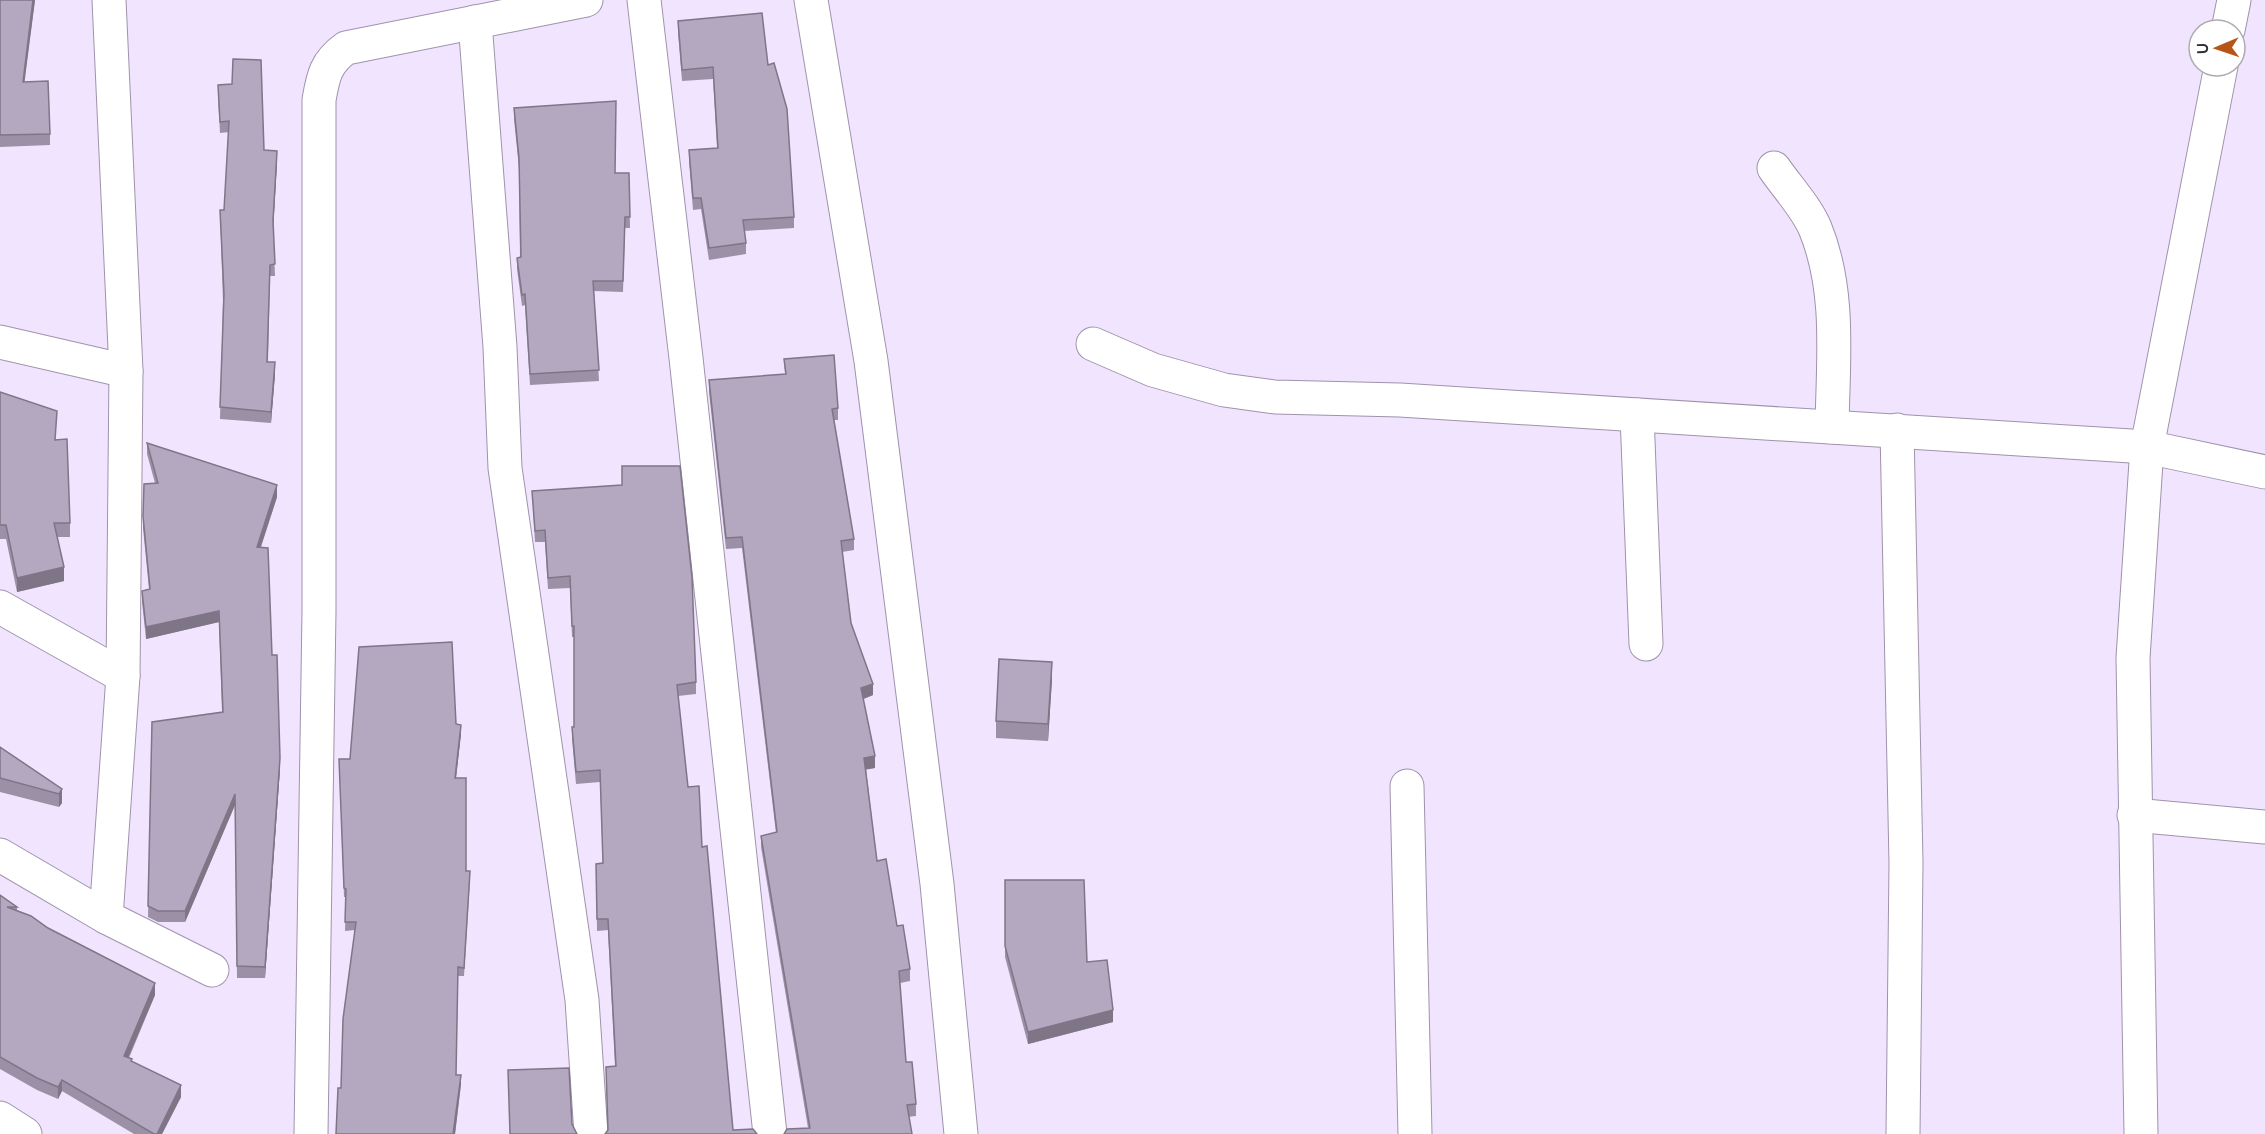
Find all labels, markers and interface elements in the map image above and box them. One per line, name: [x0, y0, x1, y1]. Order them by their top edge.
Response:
north arrow: [2187, 18, 2247, 78]
text: U: [2192, 43, 2212, 55]

